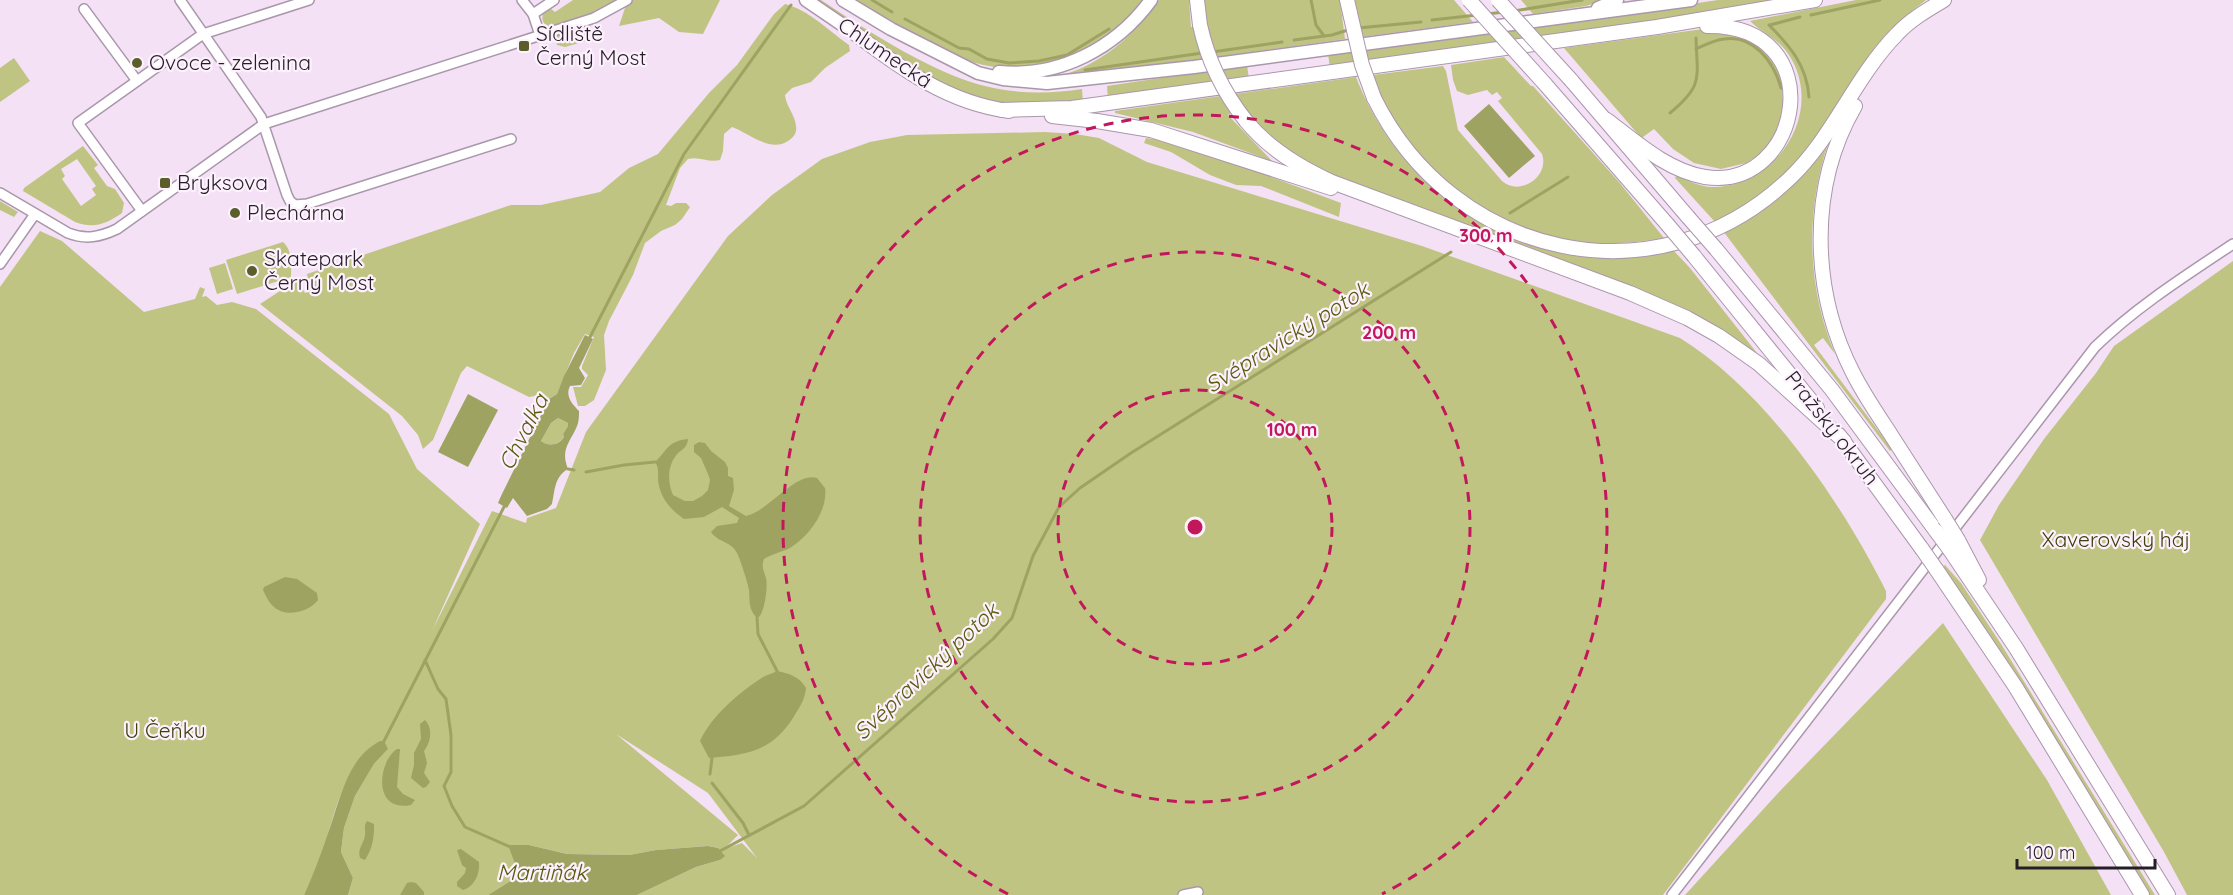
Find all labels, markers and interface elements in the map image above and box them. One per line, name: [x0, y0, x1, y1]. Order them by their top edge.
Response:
street label: Chlumecká: [833, 11, 938, 93]
place label: Sídliště Černý Most: [536, 20, 646, 70]
marker: Sídliště Černý Most: [517, 39, 531, 53]
place label: Ovoce - zelenina: [149, 49, 311, 75]
marker: Ovoce - zelenina: [130, 56, 144, 70]
place label: Bryksova: [177, 169, 268, 195]
marker: Bryksova: [158, 176, 172, 190]
place label: Plechárna: [247, 199, 344, 225]
marker: Plechárna: [228, 206, 242, 220]
text: 300 m: [1459, 224, 1513, 247]
place label: Skatepark Černý Most: [264, 245, 374, 295]
marker: Skatepark Černý Most: [245, 264, 259, 278]
water label: Svépravický potok: [1200, 274, 1376, 399]
text: 200 m: [1362, 321, 1416, 344]
street label: Pražský okruh: [1780, 365, 1885, 490]
water label: Chvalka: [492, 388, 555, 475]
text: 100 m: [1267, 418, 1317, 441]
centre of rings: [1185, 517, 1205, 537]
park label: Xaverovský háj: [2042, 526, 2190, 552]
water label: Svépravický potok: [848, 595, 1006, 745]
park label: U Čeňku: [124, 717, 206, 743]
scale bar: [2017, 832, 2155, 870]
text: 100 m: [2026, 841, 2075, 864]
water label: Martiňák: [497, 858, 589, 886]

